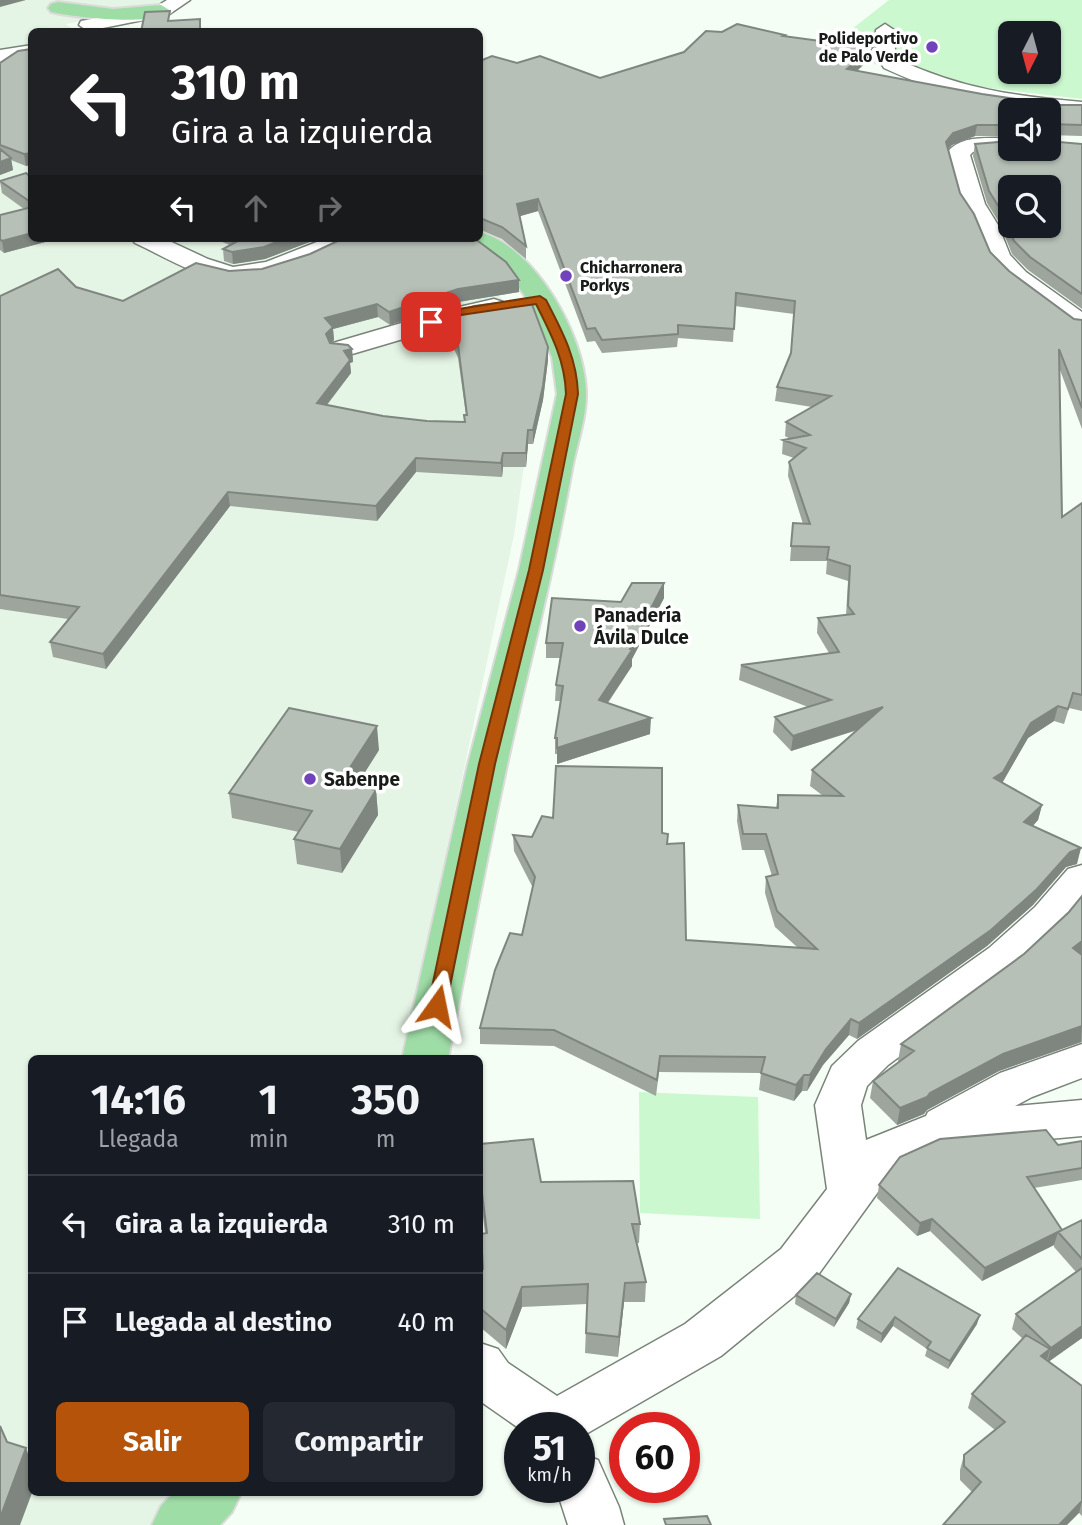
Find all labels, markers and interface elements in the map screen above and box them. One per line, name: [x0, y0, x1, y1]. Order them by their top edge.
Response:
north arrow: [998, 21, 1060, 84]
map controls: [998, 21, 1061, 238]
place label: Polideportivo de Palo Verde: [818, 29, 918, 66]
marker: Polideportivo de Palo Verde: [924, 39, 940, 55]
text: 310 m: [171, 53, 300, 112]
icon: left: [56, 56, 147, 147]
button: sound: [998, 98, 1061, 161]
text: Gira a la izquierda: [171, 113, 433, 151]
button: search: [998, 175, 1061, 238]
icon: left: [164, 189, 202, 227]
icon: ahead: [237, 189, 275, 227]
icon: right: [310, 189, 348, 227]
place label: Chicharronera Porkys: [580, 258, 683, 295]
marker: Chicharronera Porkys: [558, 268, 574, 284]
pin: [401, 292, 461, 352]
icon: arrive: [412, 303, 450, 341]
place label: Panadería Ávila Dulce: [593, 604, 689, 649]
marker: Panadería Ávila Dulce: [572, 618, 588, 634]
place label: Sabenpe: [324, 768, 400, 791]
marker: Sabenpe: [302, 771, 318, 787]
position arrow: [400, 969, 474, 1043]
text: 14:16: [91, 1075, 186, 1125]
text: 1: [259, 1075, 278, 1125]
text: 350: [351, 1075, 420, 1125]
text: Llegada: [98, 1125, 179, 1153]
text: min: [249, 1125, 288, 1153]
text: m: [376, 1125, 396, 1153]
icon: left: [56, 1205, 94, 1243]
text: Gira a la izquierda: [115, 1209, 328, 1240]
text: 310 m: [388, 1209, 455, 1240]
icon: arrive: [56, 1303, 94, 1341]
text: Llegada al destino: [115, 1307, 332, 1338]
text: 40 m: [397, 1307, 455, 1338]
button: Salir: [56, 1402, 249, 1482]
button: Compartir: [263, 1402, 455, 1482]
speed limit sign: 60: [609, 1412, 700, 1503]
text: 51: [533, 1427, 566, 1469]
text: km/h: [527, 1464, 572, 1486]

